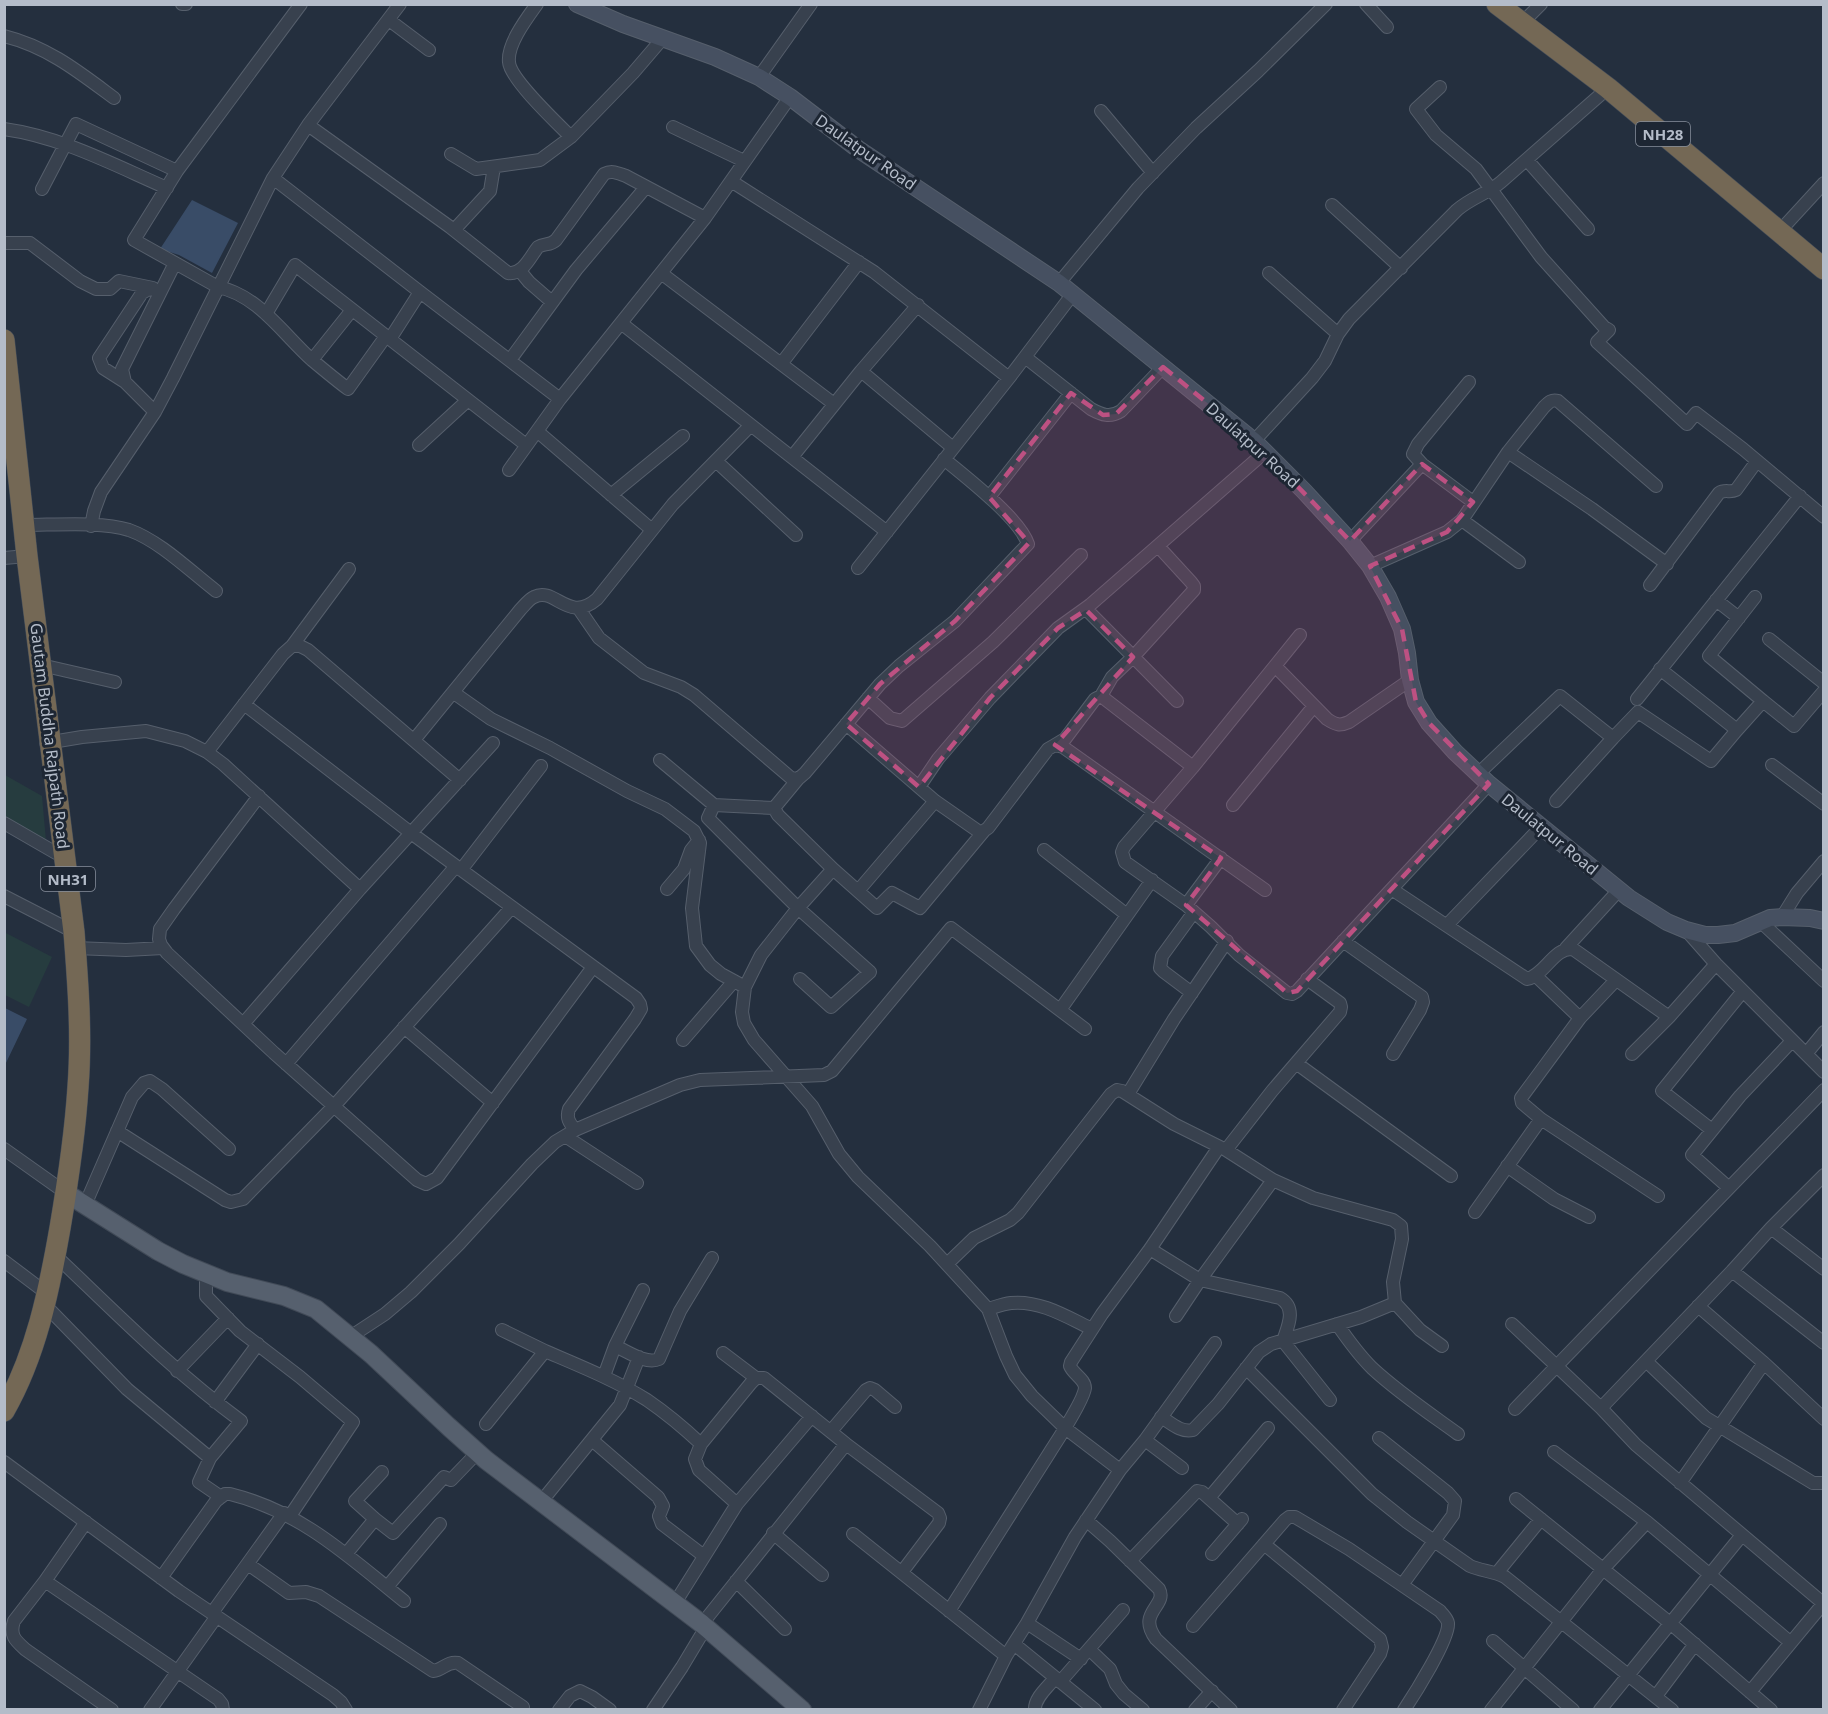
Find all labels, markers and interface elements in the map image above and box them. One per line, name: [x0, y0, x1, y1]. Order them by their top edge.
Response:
street label: Daulatpur Road: [811, 109, 921, 195]
road number: NH28: [1636, 122, 1690, 146]
street label: Daulatpur Road: [1202, 397, 1304, 493]
street label: Gautam Buddha Rajpath Road: [25, 622, 75, 850]
street label: Daulatpur Road: [1497, 788, 1603, 880]
road number: NH31: [41, 867, 95, 891]

